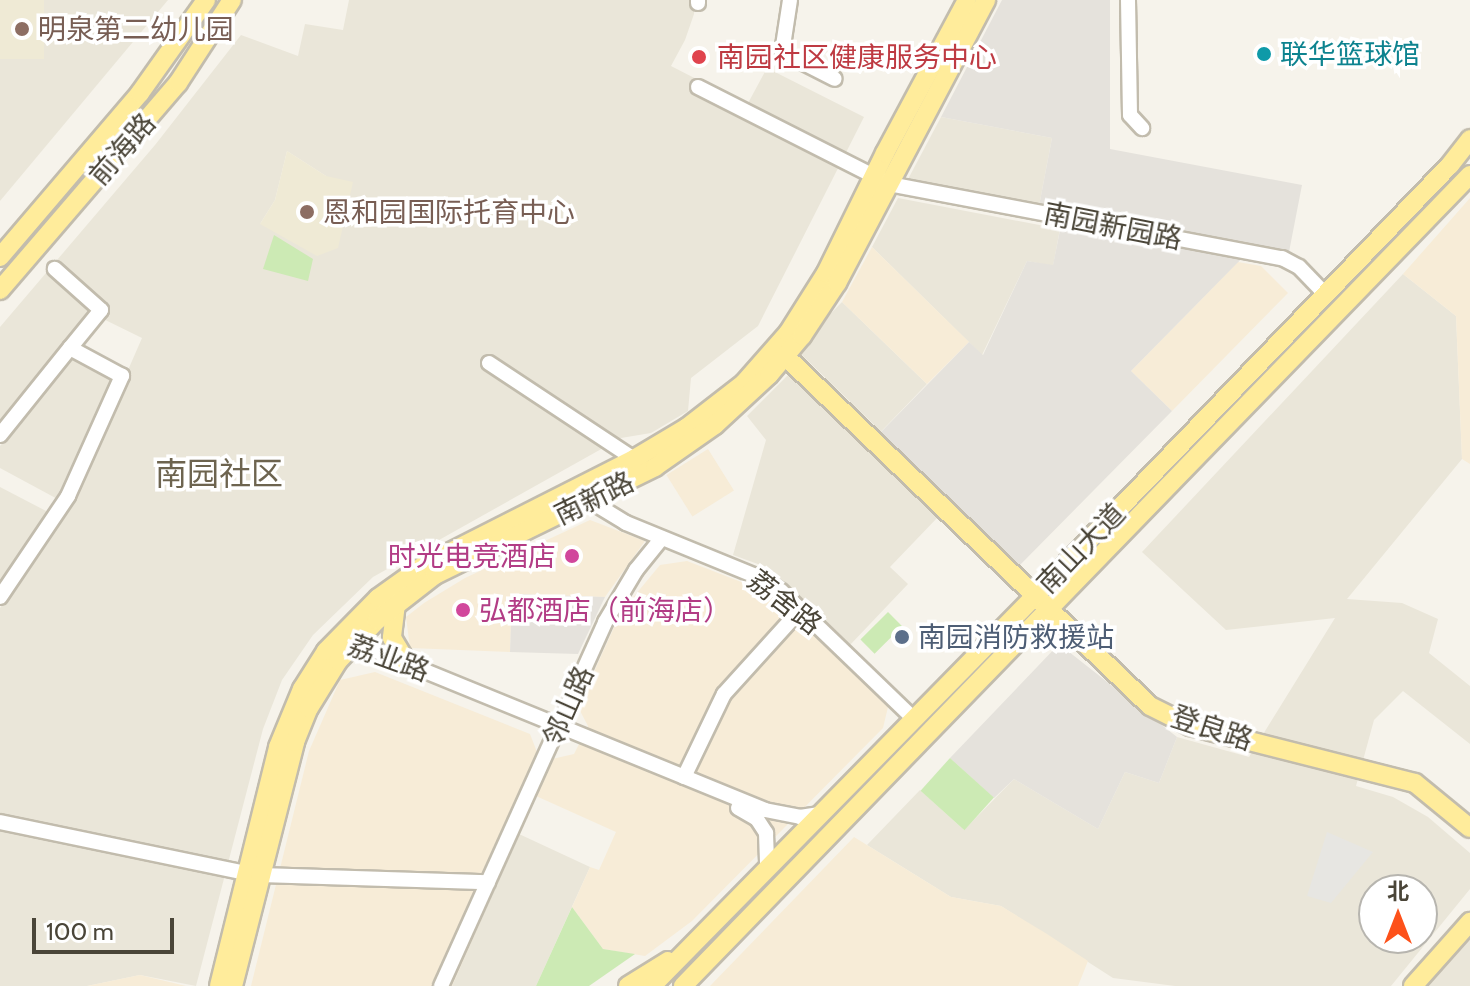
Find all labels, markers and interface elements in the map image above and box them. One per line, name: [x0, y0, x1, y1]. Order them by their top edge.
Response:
place label: 明泉第二幼儿园: [38, 12, 234, 46]
marker: 明泉第二幼儿园: [13, 20, 31, 38]
place label: 联华篮球馆: [1280, 37, 1420, 71]
place label: 南园社区健康服务中心: [717, 40, 997, 74]
marker: 联华篮球馆: [1255, 45, 1273, 63]
marker: 南园社区健康服务中心: [688, 46, 710, 68]
street label: 前海路: [82, 106, 162, 192]
place label: 恩和园国际托育中心: [323, 195, 575, 229]
street label: 南园新园路: [1041, 196, 1185, 256]
marker: 恩和园国际托育中心: [298, 203, 316, 221]
district label: 南园社区: [155, 455, 283, 493]
street label: 南新路: [549, 464, 639, 532]
street label: 南山大道: [1030, 496, 1132, 600]
place label: 时光电竞酒店: [388, 539, 556, 573]
marker: 时光电竞酒店: [563, 547, 581, 565]
street label: 荔舍路: [742, 563, 828, 641]
place label: 弘都酒店（前海店）: [479, 593, 731, 627]
marker: 弘都酒店（前海店）: [454, 601, 472, 619]
place label: 南园消防救援站: [918, 620, 1114, 654]
street label: 荔业路: [344, 628, 434, 688]
marker: 南园消防救援站: [893, 628, 911, 646]
street label: 邻山路: [536, 661, 600, 751]
street label: 登良路: [1167, 699, 1257, 757]
north arrow: [1358, 874, 1438, 954]
text: 北: [1387, 878, 1409, 905]
scale bar: [36, 902, 178, 952]
text: 100 m: [46, 917, 114, 946]

